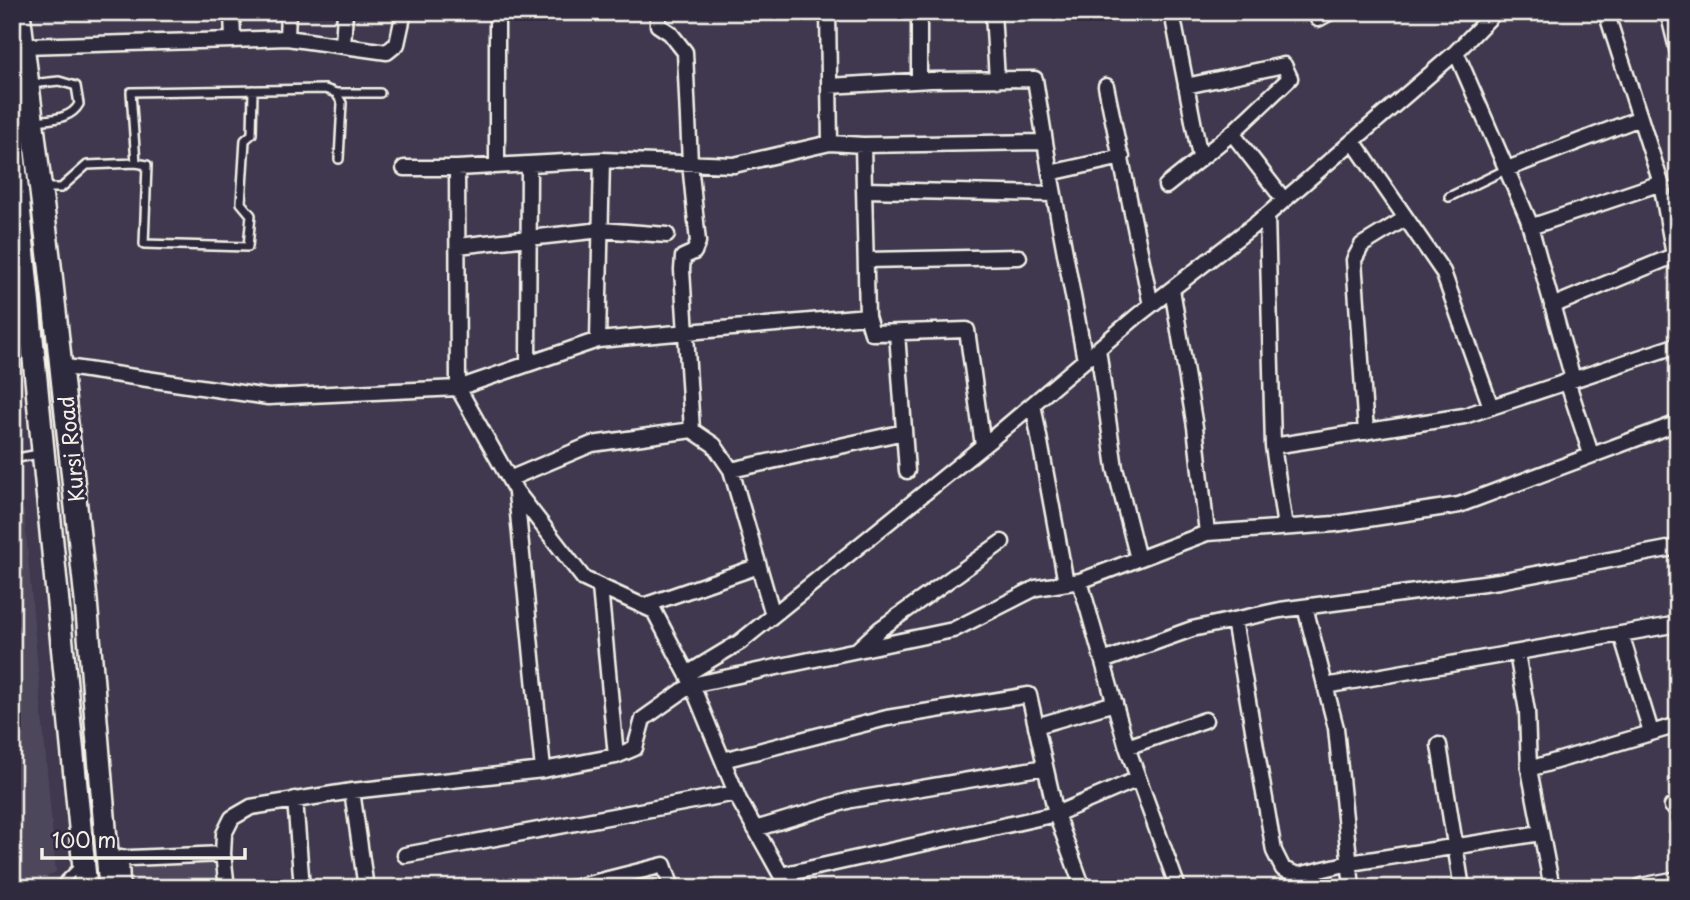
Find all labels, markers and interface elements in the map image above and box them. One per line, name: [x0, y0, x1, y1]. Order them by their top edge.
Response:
street label: Kursi Road: [49, 394, 91, 504]
scale bar: [42, 816, 245, 860]
text: 100 m: [52, 823, 116, 855]

